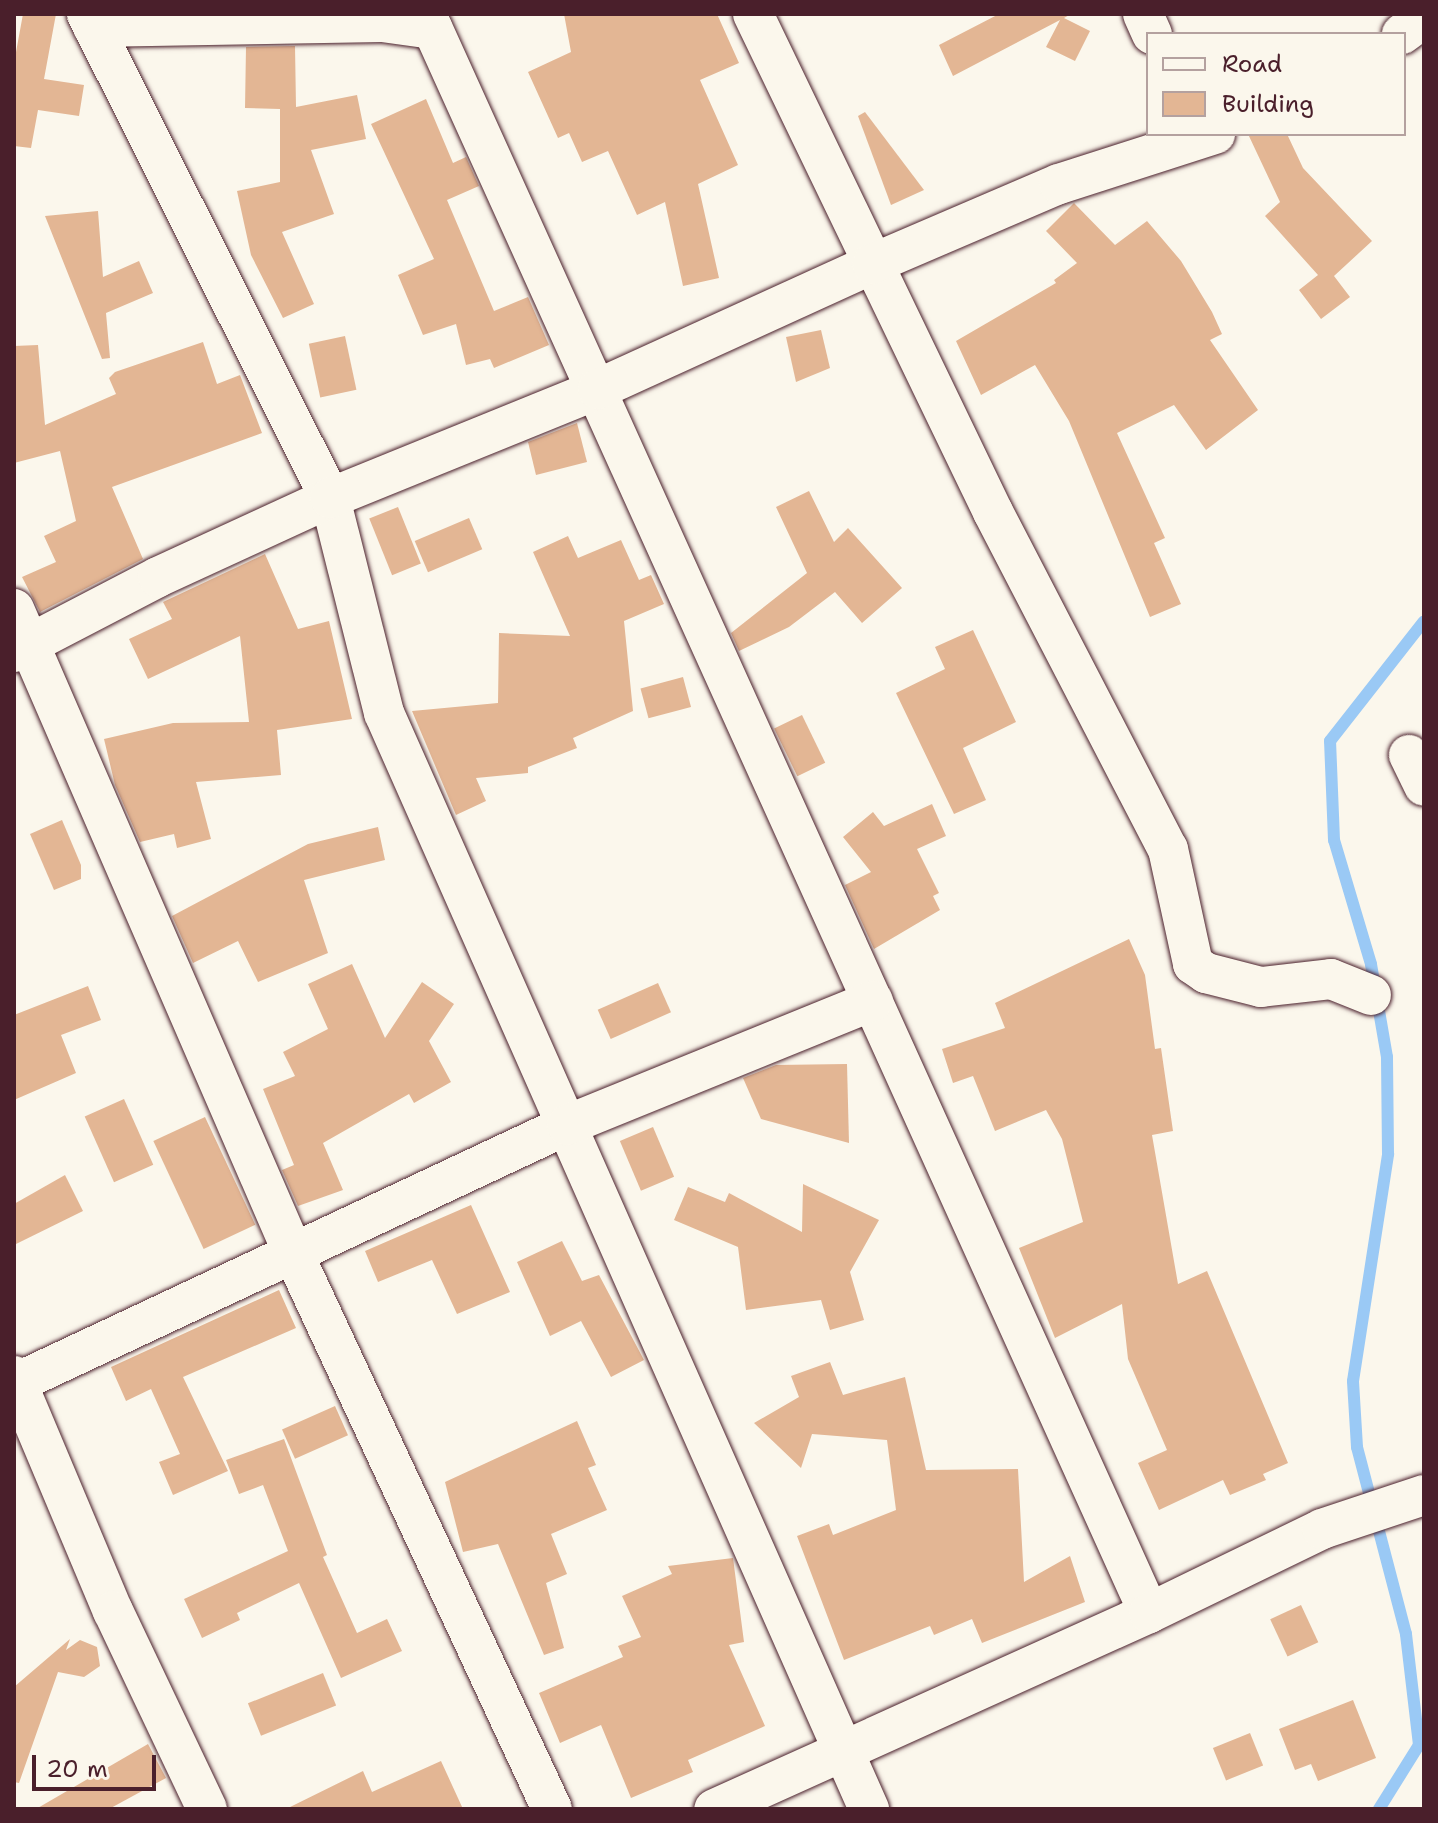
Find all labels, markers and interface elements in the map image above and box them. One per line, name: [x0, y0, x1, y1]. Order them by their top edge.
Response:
legend: [1146, 32, 1406, 136]
text: Road: [1222, 48, 1282, 80]
text: Building: [1222, 88, 1314, 120]
scale bar: [36, 1739, 160, 1789]
text: 20 m: [46, 1753, 108, 1785]

